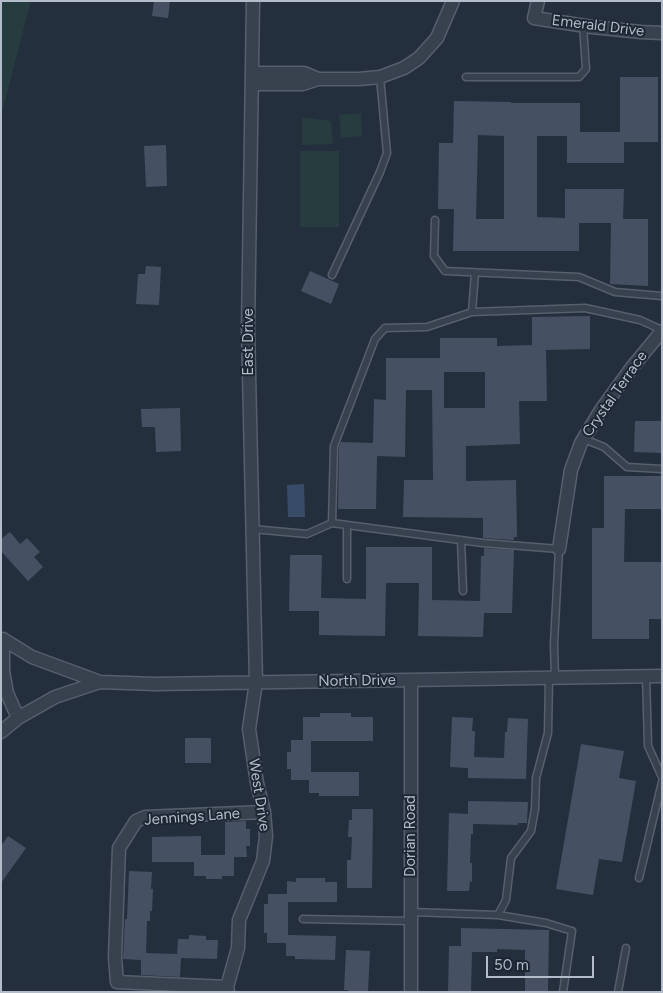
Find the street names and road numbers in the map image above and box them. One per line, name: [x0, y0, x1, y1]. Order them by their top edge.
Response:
street label: Emerald Drive: [551, 11, 645, 41]
street label: East Drive: [240, 308, 258, 376]
street label: Crystal Terrace: [579, 348, 651, 440]
street label: North Drive: [318, 671, 396, 691]
street label: West Drive: [244, 758, 274, 832]
street label: Dorian Road: [402, 795, 420, 877]
street label: Jennings Lane: [143, 805, 241, 829]

